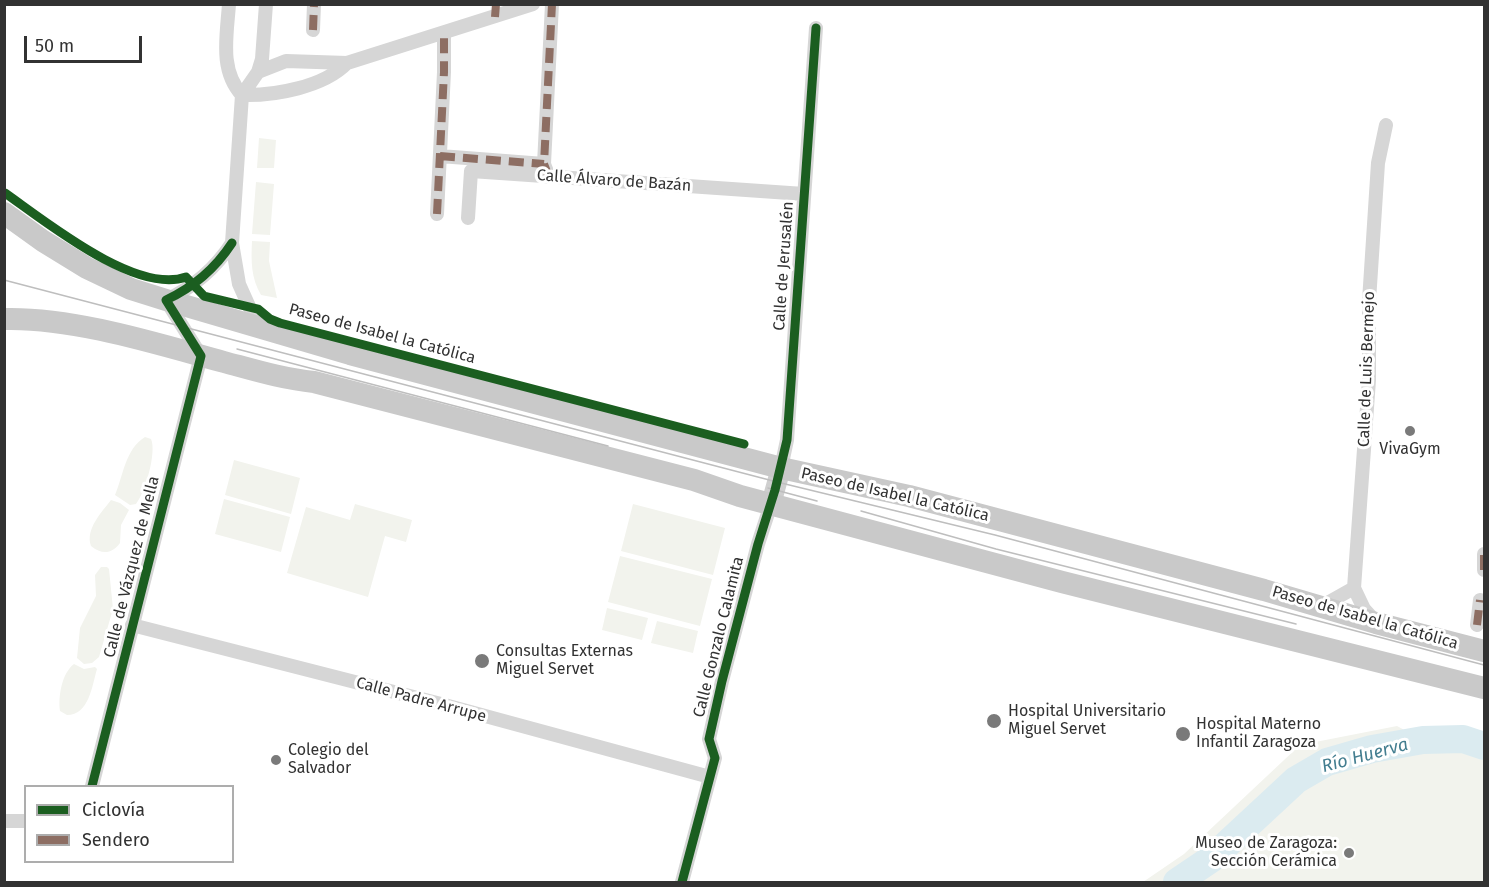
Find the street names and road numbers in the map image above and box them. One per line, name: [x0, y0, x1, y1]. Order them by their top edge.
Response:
street label: Calle Álvaro de Bazán: [536, 166, 692, 196]
street label: Calle de Jerusalén: [770, 201, 798, 331]
street label: Calle de Luis Bermejo: [1355, 291, 1379, 447]
street label: Paseo de Isabel la Católica: [287, 300, 477, 368]
street label: Paseo de Isabel la Católica: [799, 464, 991, 526]
street label: Calle de Vázquez de Mella: [100, 474, 164, 660]
street label: Calle Gonzalo Calamita: [690, 555, 748, 719]
street label: Paseo de Isabel la Católica: [1270, 582, 1460, 654]
street label: Calle Padre Arrupe: [354, 673, 488, 727]

